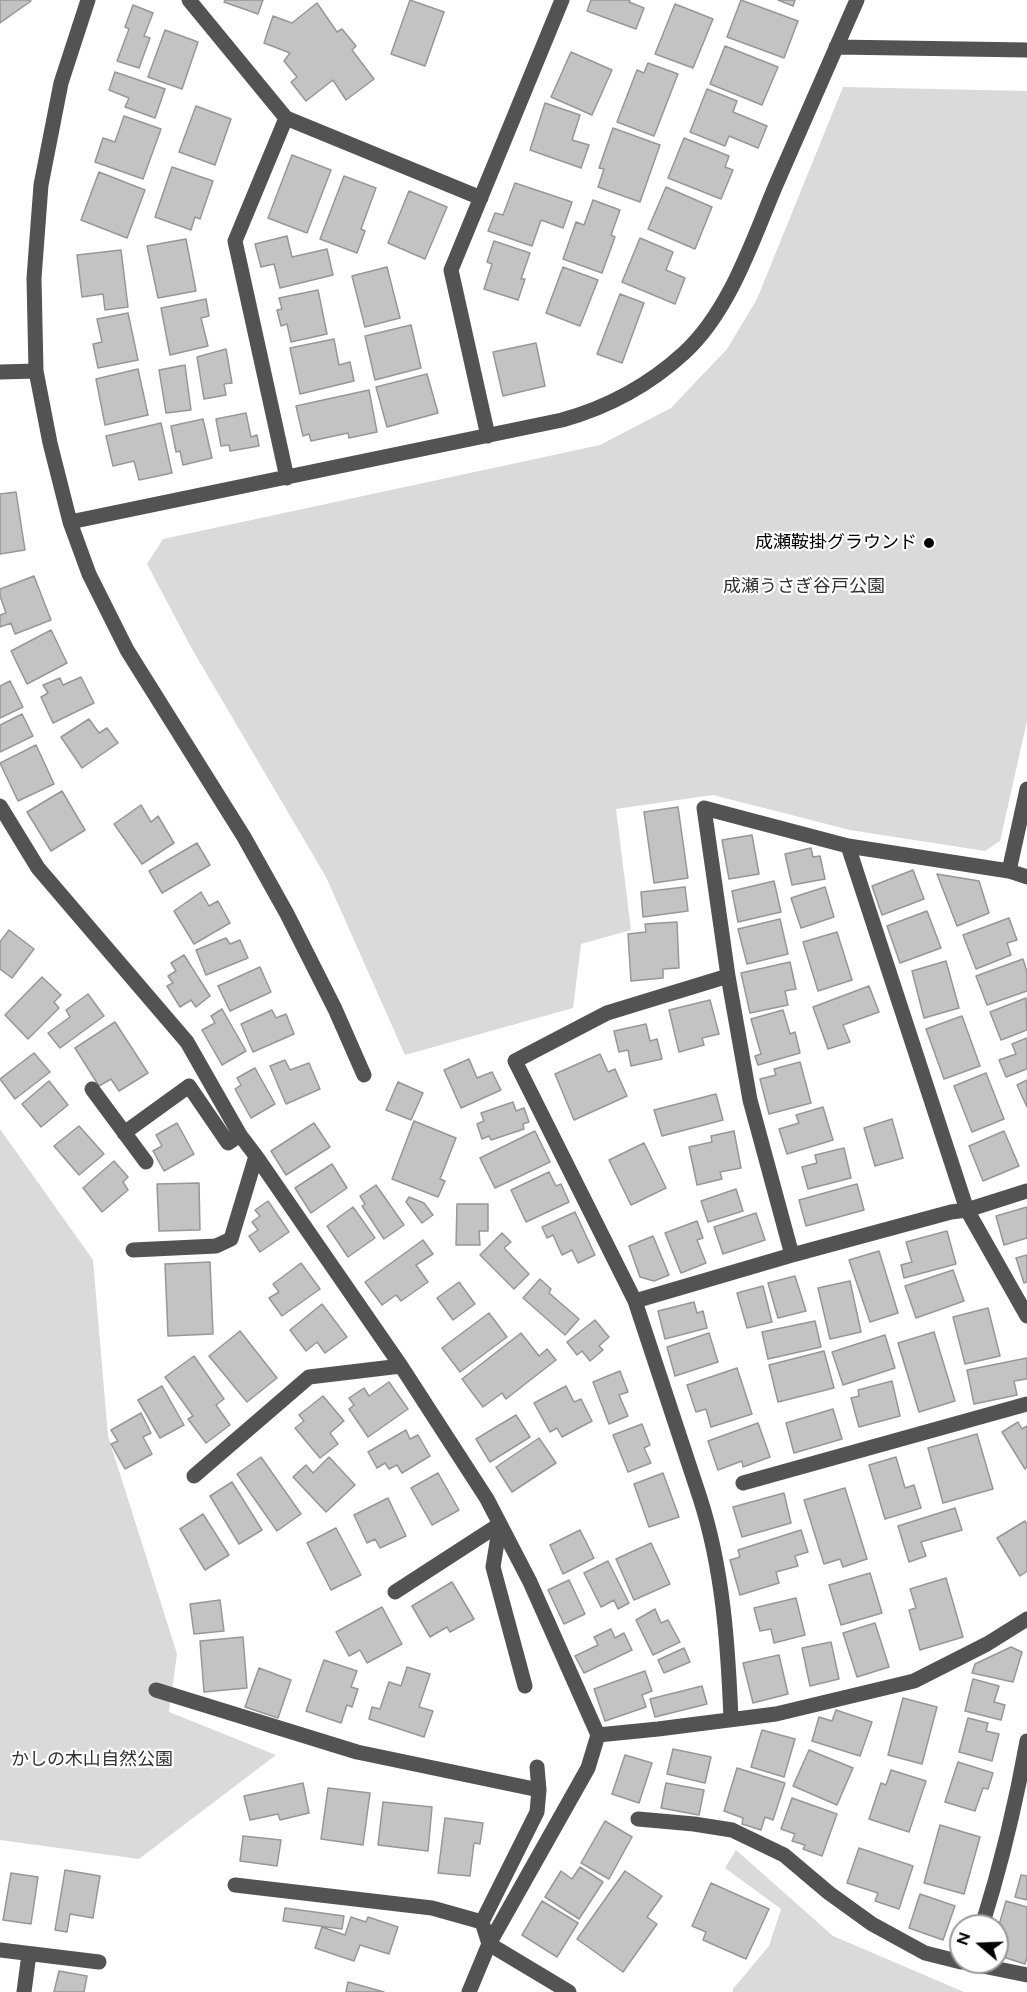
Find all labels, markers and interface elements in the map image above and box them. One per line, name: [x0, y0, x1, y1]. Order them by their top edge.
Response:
place label: 成瀬鞍掛グラウンド: [755, 532, 917, 554]
marker: 成瀬鞍掛グラウンド: [922, 536, 936, 550]
park label: 成瀬うさぎ谷戸公園: [723, 576, 885, 598]
park label: かしの木山自然公園: [11, 1749, 173, 1771]
north arrow: [949, 1914, 1009, 1974]
text: N: [952, 1930, 974, 1948]

